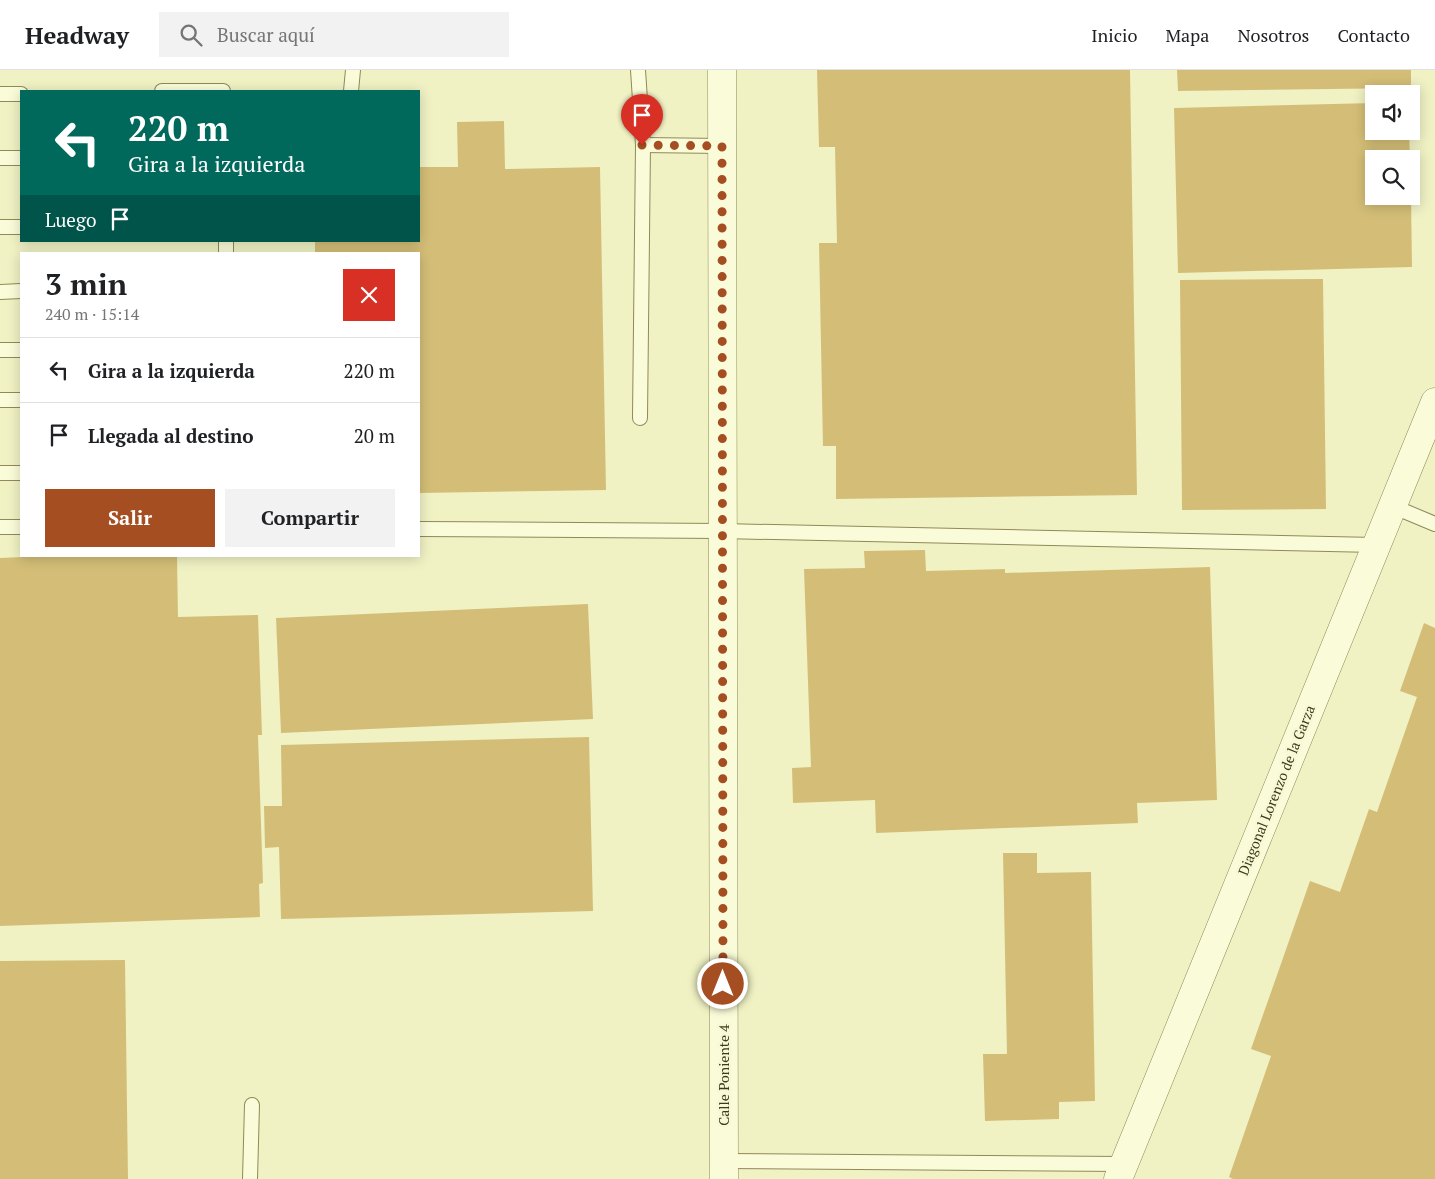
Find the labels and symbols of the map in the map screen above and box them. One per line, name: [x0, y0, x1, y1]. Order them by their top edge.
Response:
pin: [621, 94, 663, 145]
street label: Diagonal Lorenzo de la Garza: [1233, 702, 1319, 878]
position arrow: [696, 957, 748, 1009]
street label: Calle Poniente 4: [714, 1024, 733, 1126]

